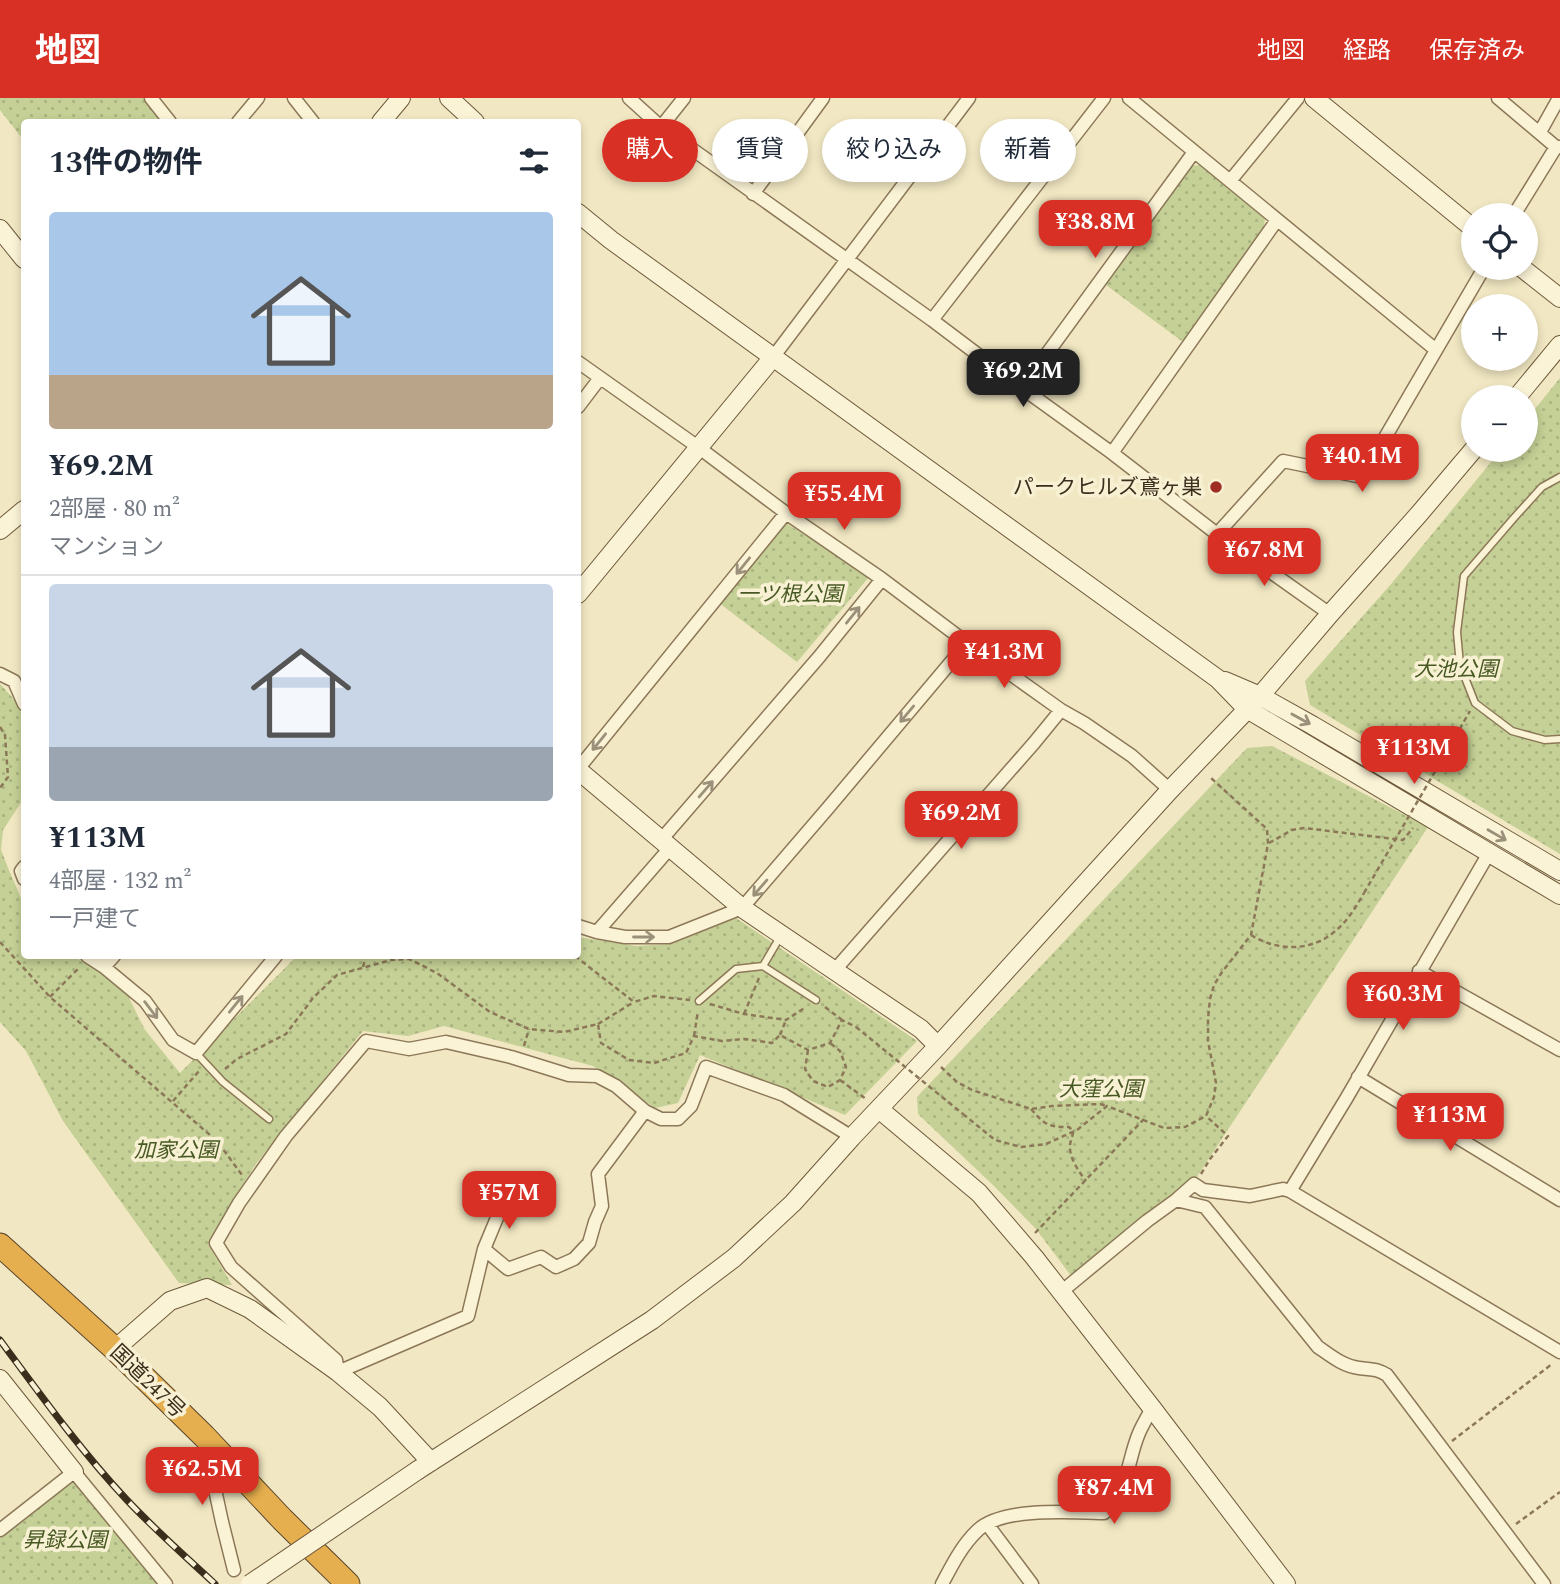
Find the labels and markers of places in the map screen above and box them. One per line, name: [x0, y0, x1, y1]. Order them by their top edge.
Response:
pin: ¥38.8M: [1038, 200, 1152, 260]
pin: ¥69.2M: [966, 350, 1080, 409]
pin: ¥40.1M: [1305, 434, 1419, 494]
pin: ¥55.4M: [787, 472, 901, 532]
place label: パークヒルズ鳶ヶ巣: [1013, 472, 1202, 504]
marker: パークヒルズ鳶ヶ巣: [1208, 479, 1224, 495]
pin: ¥67.8M: [1207, 528, 1321, 588]
pin: ¥41.3M: [947, 630, 1061, 690]
pin: ¥113M: [1365, 726, 1463, 786]
pin: ¥69.2M: [904, 792, 1018, 851]
pin: ¥60.3M: [1346, 972, 1460, 1032]
pin: ¥113M: [1401, 1094, 1499, 1153]
pin: ¥57M: [468, 1172, 550, 1231]
pin: ¥62.5M: [145, 1448, 259, 1507]
pin: ¥87.4M: [1057, 1466, 1171, 1526]

